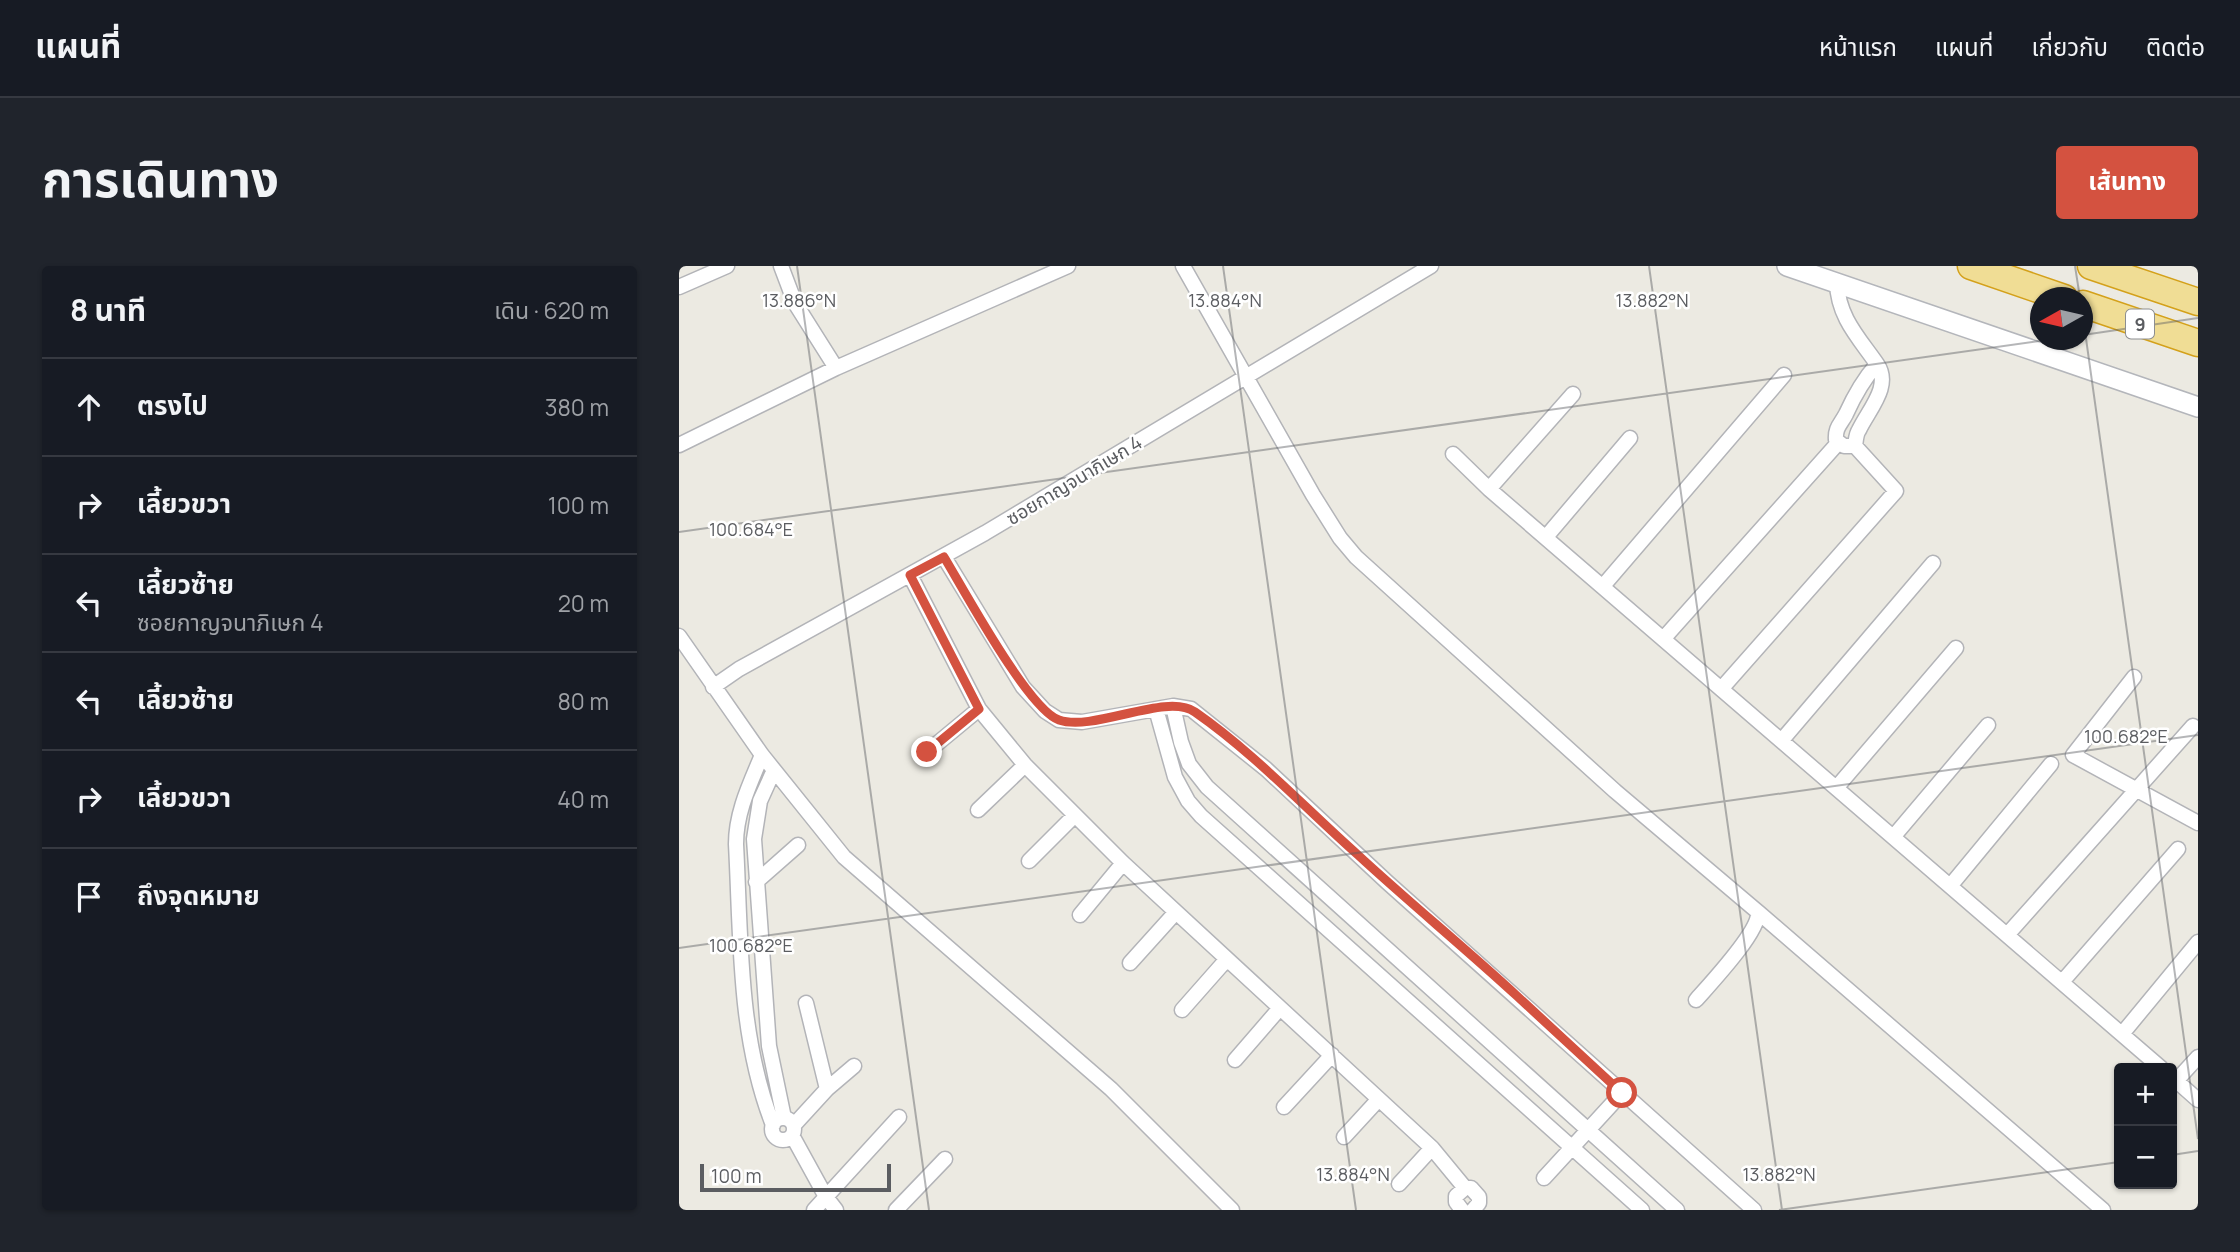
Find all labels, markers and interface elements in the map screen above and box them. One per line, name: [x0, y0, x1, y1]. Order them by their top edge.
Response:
text: แผนที่: [35, 23, 121, 68]
text: หน้าแรก: [1819, 30, 1897, 63]
text: แผนที่: [1935, 30, 1993, 63]
text: เกี่ยวกับ: [2031, 30, 2108, 63]
text: ติดต่อ: [2146, 30, 2205, 63]
text: การเดินทาง: [42, 145, 279, 212]
button: เส้นทาง: [2056, 146, 2198, 219]
north arrow: [2030, 287, 2093, 350]
text: 13.886°N: [762, 288, 836, 312]
text: 13.884°N: [1188, 288, 1262, 312]
text: 13.882°N: [1615, 288, 1689, 312]
text: 8 นาที: [70, 289, 146, 330]
text: เดิน · 620 m: [494, 294, 609, 326]
road number: 9: [2126, 310, 2154, 338]
text: ตรงไป: [137, 387, 208, 423]
icon: ahead: [70, 388, 108, 426]
text: 380 m: [545, 391, 609, 423]
street label: ซอยกาญจนาภิเษก 4: [1001, 429, 1147, 531]
text: เลี้ยวขวา: [137, 485, 231, 521]
icon: right: [70, 486, 108, 524]
text: 100 m: [548, 489, 609, 521]
text: 100.684°E: [709, 517, 793, 541]
text: เลี้ยวซ้าย: [137, 566, 234, 602]
icon: left: [70, 584, 108, 622]
text: 20 m: [558, 587, 609, 619]
text: ซอยกาญจนาภิเษก 4: [137, 606, 323, 638]
text: เลี้ยวซ้าย: [137, 681, 234, 717]
icon: left: [70, 682, 108, 720]
text: 80 m: [558, 685, 609, 717]
text: 100.682°E: [2084, 724, 2168, 748]
route end: [911, 736, 942, 767]
text: เลี้ยวขวา: [137, 779, 231, 815]
icon: right: [70, 780, 108, 818]
text: 40 m: [557, 783, 609, 815]
text: ถึงจุดหมาย: [137, 877, 260, 913]
icon: arrive: [70, 878, 108, 916]
text: 100.682°E: [709, 933, 793, 957]
map controls: [2114, 1063, 2177, 1189]
button: +: [2114, 1063, 2177, 1126]
route start: [1606, 1077, 1637, 1108]
button: −: [2114, 1126, 2177, 1189]
scale bar: [700, 1161, 891, 1193]
text: 13.884°N: [1316, 1162, 1390, 1186]
text: 13.882°N: [1742, 1162, 1816, 1186]
text: 100 m: [711, 1163, 762, 1189]

